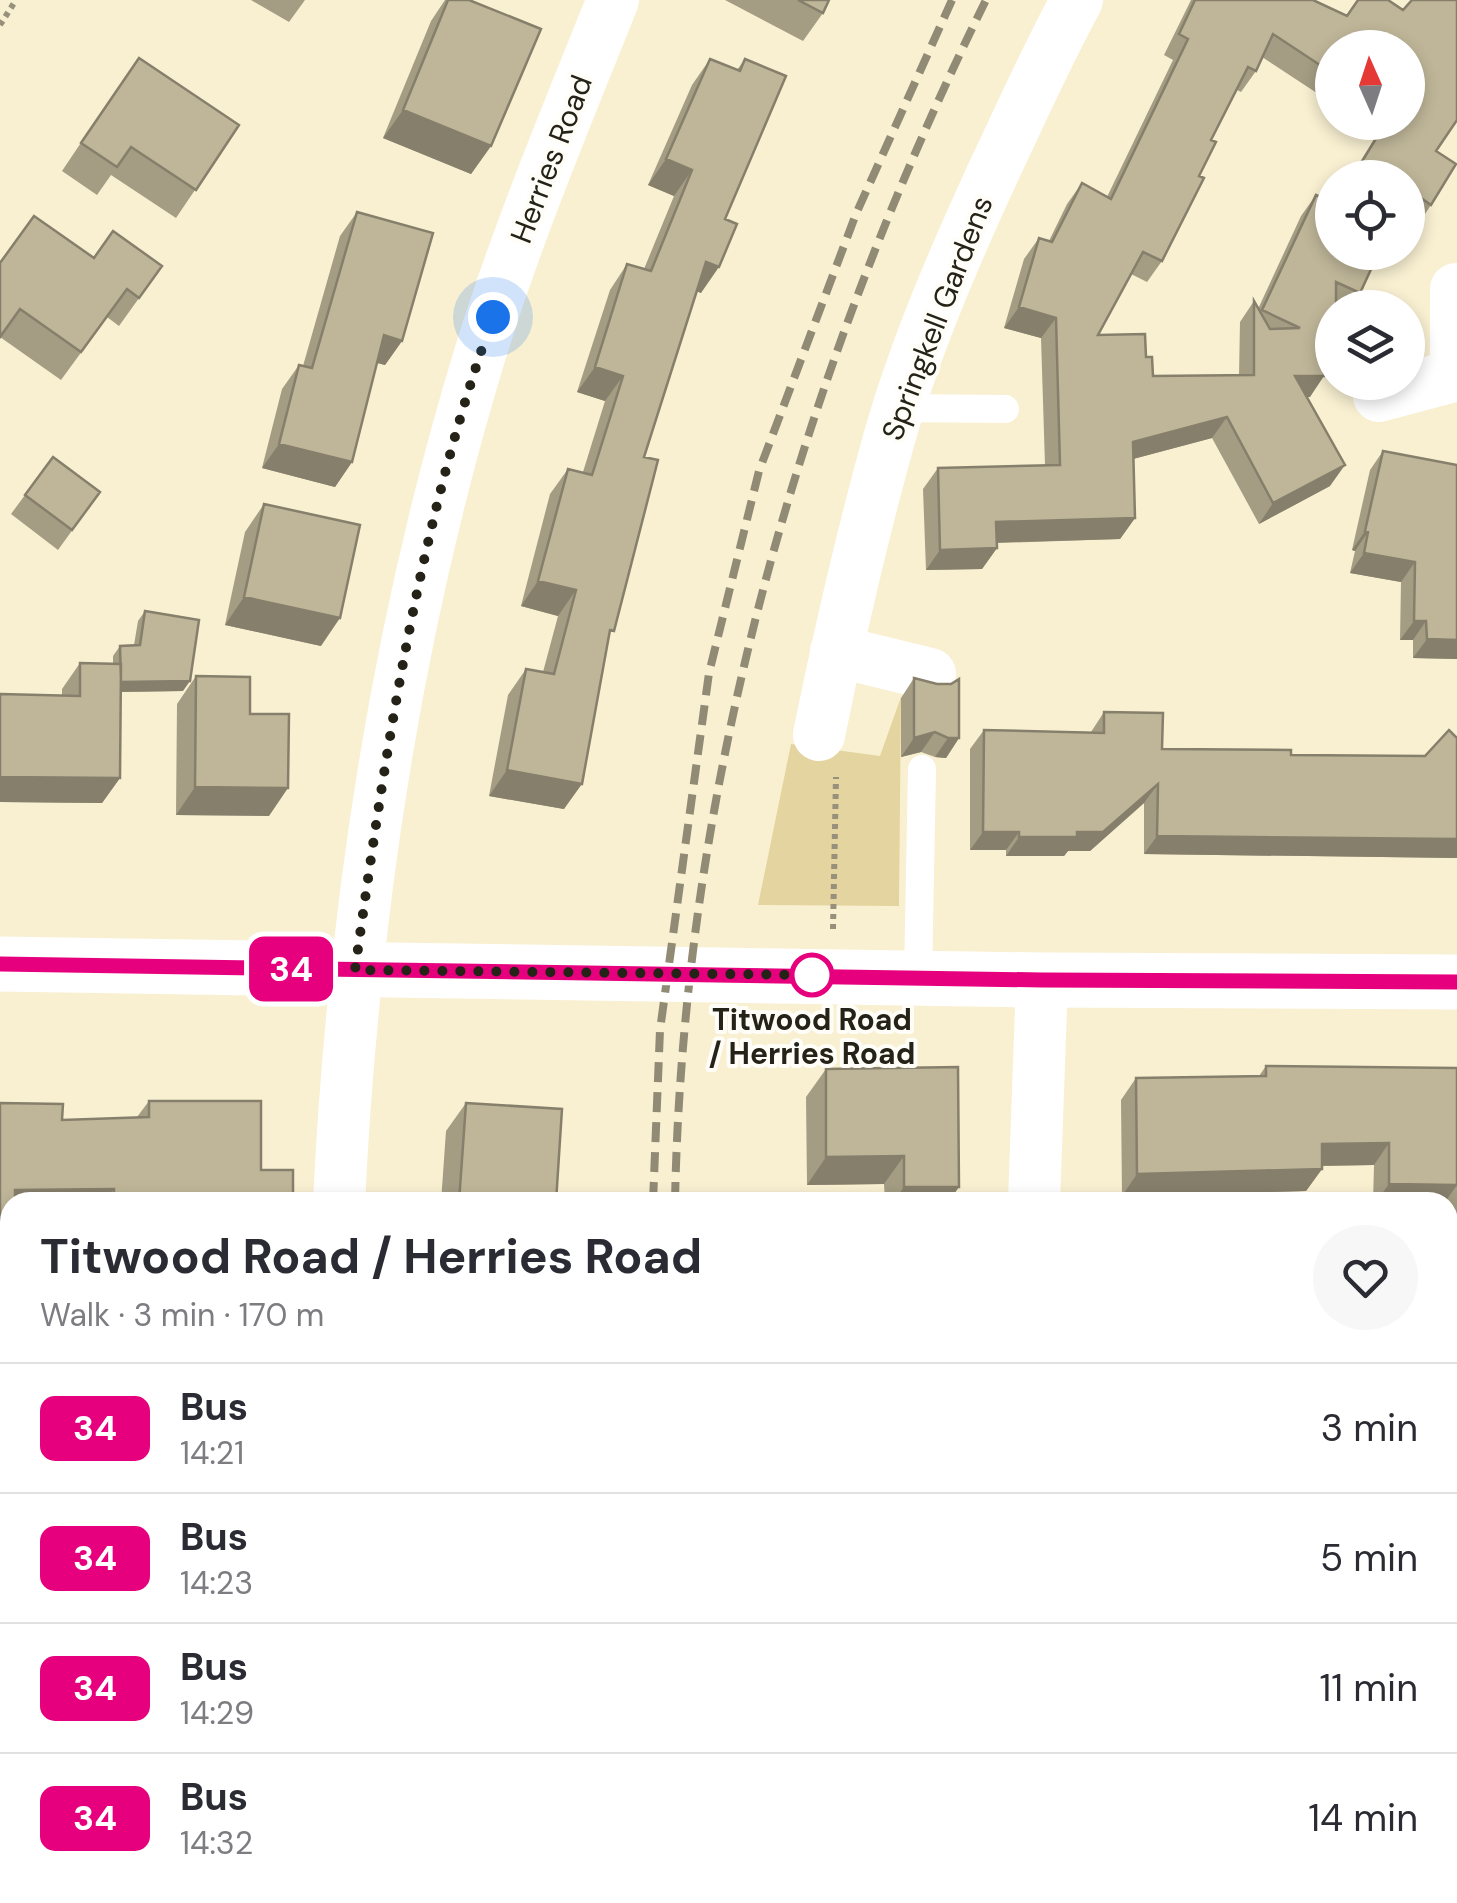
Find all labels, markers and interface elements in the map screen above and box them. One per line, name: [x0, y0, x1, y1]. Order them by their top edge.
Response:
north arrow: [1315, 30, 1425, 140]
map controls: [1315, 30, 1425, 400]
street label: Herries Road: [501, 69, 601, 249]
button: locate: [1315, 160, 1425, 270]
street label: Springkell Gardens: [872, 190, 1002, 446]
button: layers: [1315, 290, 1425, 400]
your location: [468, 292, 518, 342]
line badge: 34: [246, 936, 336, 1002]
text: 34: [269, 946, 313, 992]
marker: Titwood Road / Herries Road: [791, 954, 833, 996]
place label: Titwood Road / Herries Road: [709, 1000, 915, 1073]
text: Titwood Road / Herries Road: [40, 1225, 702, 1288]
button: heart: [1313, 1225, 1418, 1330]
text: Walk · 3 min · 170 m: [40, 1294, 324, 1336]
text: Bus: [180, 1382, 248, 1432]
text: 3 min: [1321, 1403, 1418, 1453]
text: 34: [73, 1405, 117, 1451]
text: 14:21: [180, 1432, 244, 1474]
text: Bus: [180, 1512, 248, 1562]
text: 5 min: [1320, 1533, 1418, 1583]
text: 34: [73, 1535, 117, 1581]
text: 14:23: [180, 1562, 253, 1604]
text: Bus: [180, 1642, 248, 1692]
text: 11 min: [1319, 1663, 1418, 1713]
text: 34: [73, 1665, 117, 1711]
text: 14:29: [180, 1692, 254, 1734]
text: Bus: [180, 1772, 248, 1822]
text: 14 min: [1308, 1793, 1418, 1843]
text: 34: [73, 1795, 117, 1841]
text: 14:32: [180, 1822, 253, 1864]

